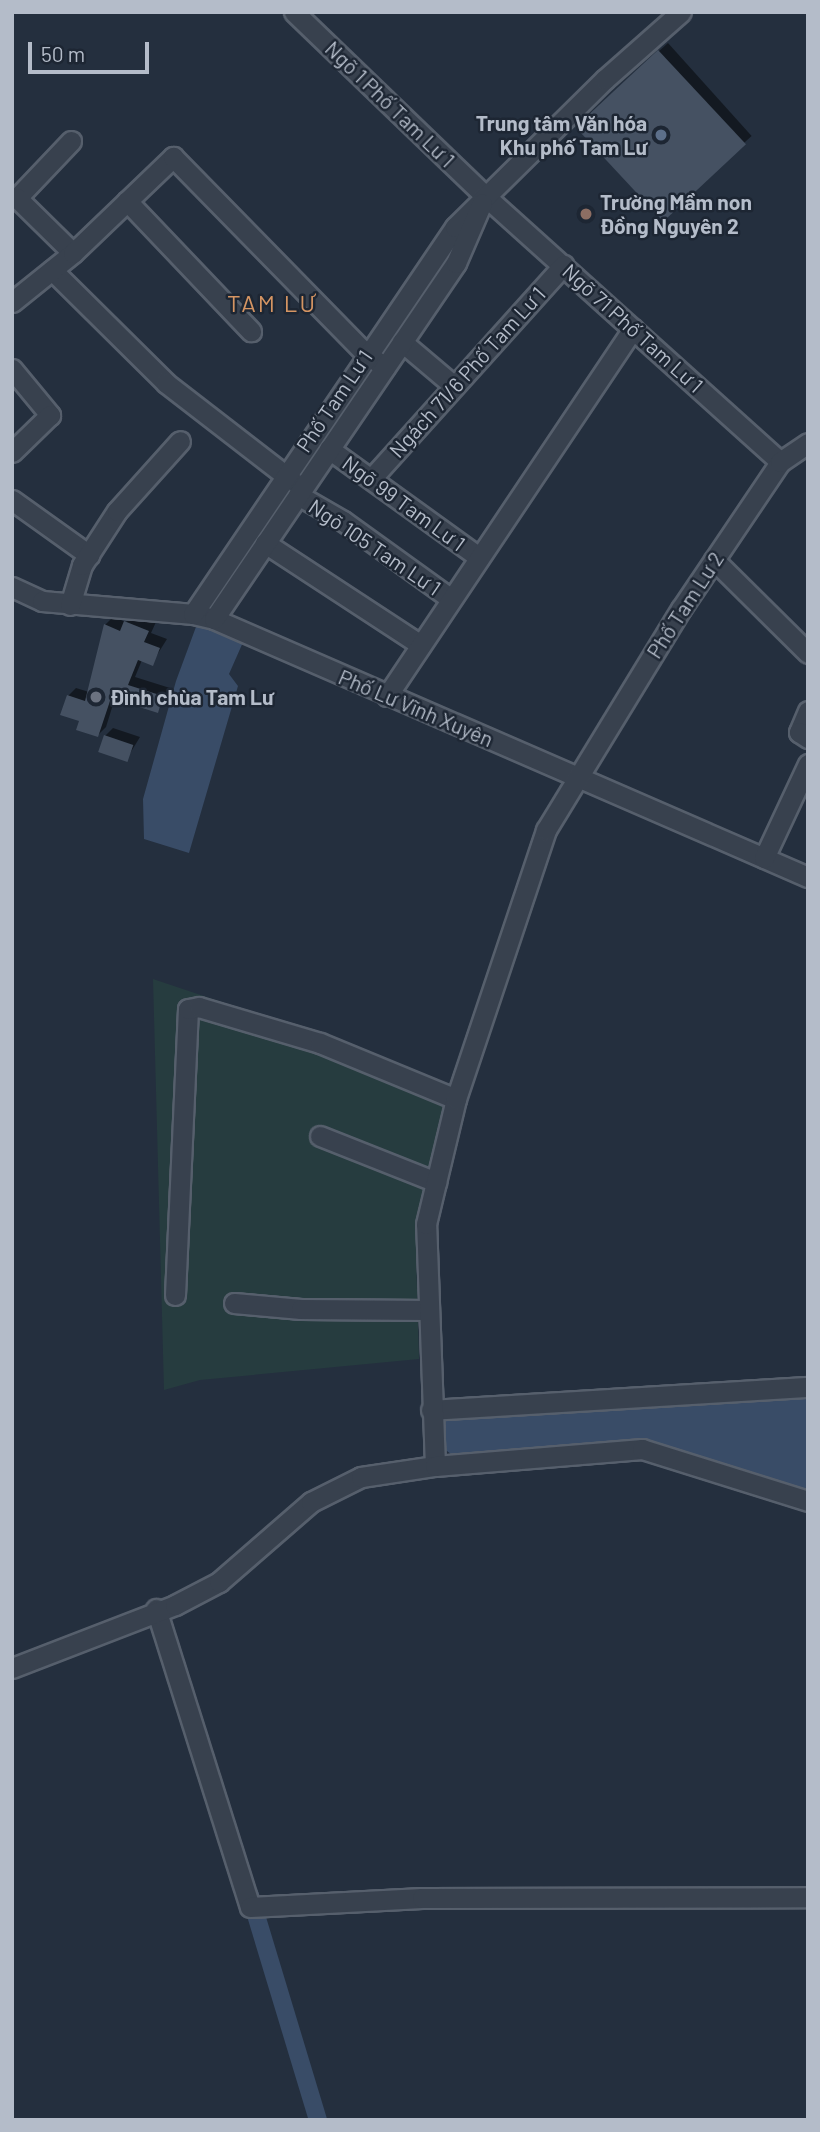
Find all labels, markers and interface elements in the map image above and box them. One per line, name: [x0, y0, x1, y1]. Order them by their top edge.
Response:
scale bar: [32, 28, 152, 72]
street label: Ngõ 1 Phố Tam Lư 1: [320, 36, 460, 172]
text: 50 m: [41, 41, 85, 66]
place label: Trung tâm Văn hóa Khu phố Tam Lư: [476, 110, 647, 160]
marker: Trung tâm Văn hóa Khu phố Tam Lư: [653, 127, 669, 143]
place label: Trường Mầm non Đồng Nguyên 2: [600, 189, 752, 239]
marker: Trường Mầm non Đồng Nguyên 2: [578, 206, 594, 222]
street label: Ngõ 71 Phố Tam Lư 1: [558, 258, 708, 398]
street label: Ngách 71/6 Phố Tam Lư 1: [384, 281, 550, 463]
district label: TAM LƯ: [228, 289, 316, 317]
street label: Phố Tam Lư 1: [291, 345, 377, 457]
street label: Ngõ 99 Tam Lư 1: [338, 450, 470, 556]
street label: Ngõ 105 Tam Lư 1: [304, 494, 446, 600]
street label: Phố Tam Lư 2: [641, 547, 729, 663]
street label: Phố Lư Vĩnh Xuyên: [335, 664, 497, 752]
place label: Đình chùa Tam Lư: [110, 684, 274, 710]
marker: Đình chùa Tam Lư: [88, 689, 104, 705]

